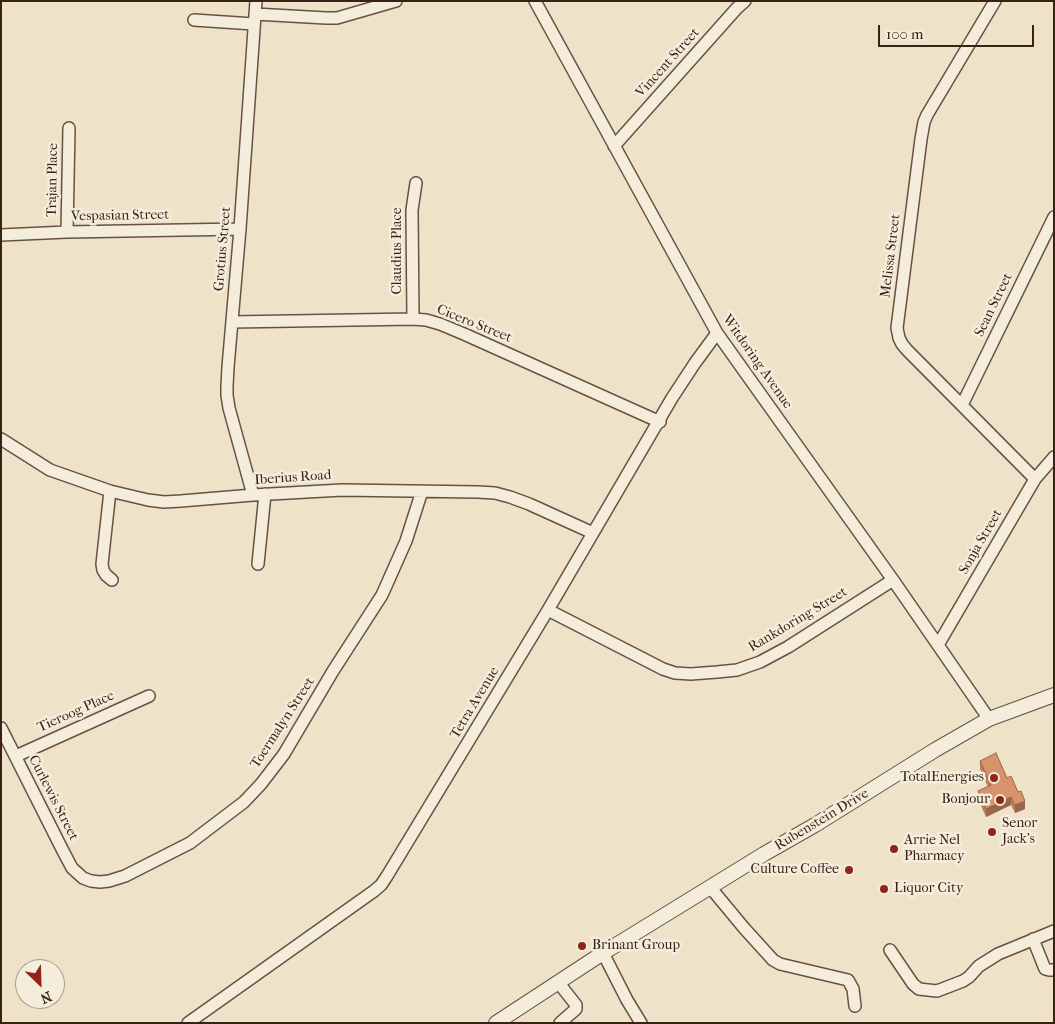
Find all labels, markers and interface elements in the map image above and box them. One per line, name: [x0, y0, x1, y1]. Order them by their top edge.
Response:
scale bar: [880, 15, 1036, 47]
street label: Vincent Street: [633, 25, 703, 101]
text: 100 m: [886, 25, 924, 43]
street label: Trajan Place: [44, 143, 62, 217]
street label: Grotius Street: [211, 206, 235, 292]
street label: Vespasian Street: [71, 207, 169, 225]
street label: Claudius Place: [390, 207, 406, 295]
street label: Melissa Street: [878, 213, 904, 299]
street label: Sean Street: [971, 270, 1017, 340]
street label: Cicero Street: [434, 301, 514, 347]
street label: Witdoring Avenue: [718, 312, 796, 412]
street label: Iberius Road: [254, 467, 332, 489]
street label: Sonja Street: [956, 506, 1006, 578]
street label: Rankdoring Street: [746, 584, 850, 656]
street label: Tetra Avenue: [447, 664, 503, 742]
street label: Toermalyn Street: [247, 674, 319, 772]
street label: Tieroog Place: [35, 688, 117, 736]
street label: Curlewis Street: [24, 753, 82, 843]
place label: TotalEnergies: [900, 770, 984, 786]
marker: TotalEnergies: [988, 772, 1000, 784]
street label: Rubenstein Drive: [772, 785, 872, 855]
place label: Bonjour: [941, 792, 990, 808]
marker: Bonjour: [994, 794, 1006, 806]
place label: Senor Jack's: [1002, 816, 1037, 849]
marker: Senor Jack's: [986, 826, 998, 838]
place label: Arrie Nel Pharmacy: [904, 833, 964, 866]
marker: Arrie Nel Pharmacy: [888, 843, 900, 855]
place label: Culture Coffee: [751, 862, 839, 878]
marker: Culture Coffee: [843, 864, 855, 876]
place label: Liquor City: [894, 881, 963, 897]
marker: Liquor City: [878, 883, 890, 895]
place label: Brinant Group: [592, 938, 680, 954]
marker: Brinant Group: [576, 940, 588, 952]
north arrow: [15, 959, 65, 1009]
text: N: [38, 987, 54, 1007]

